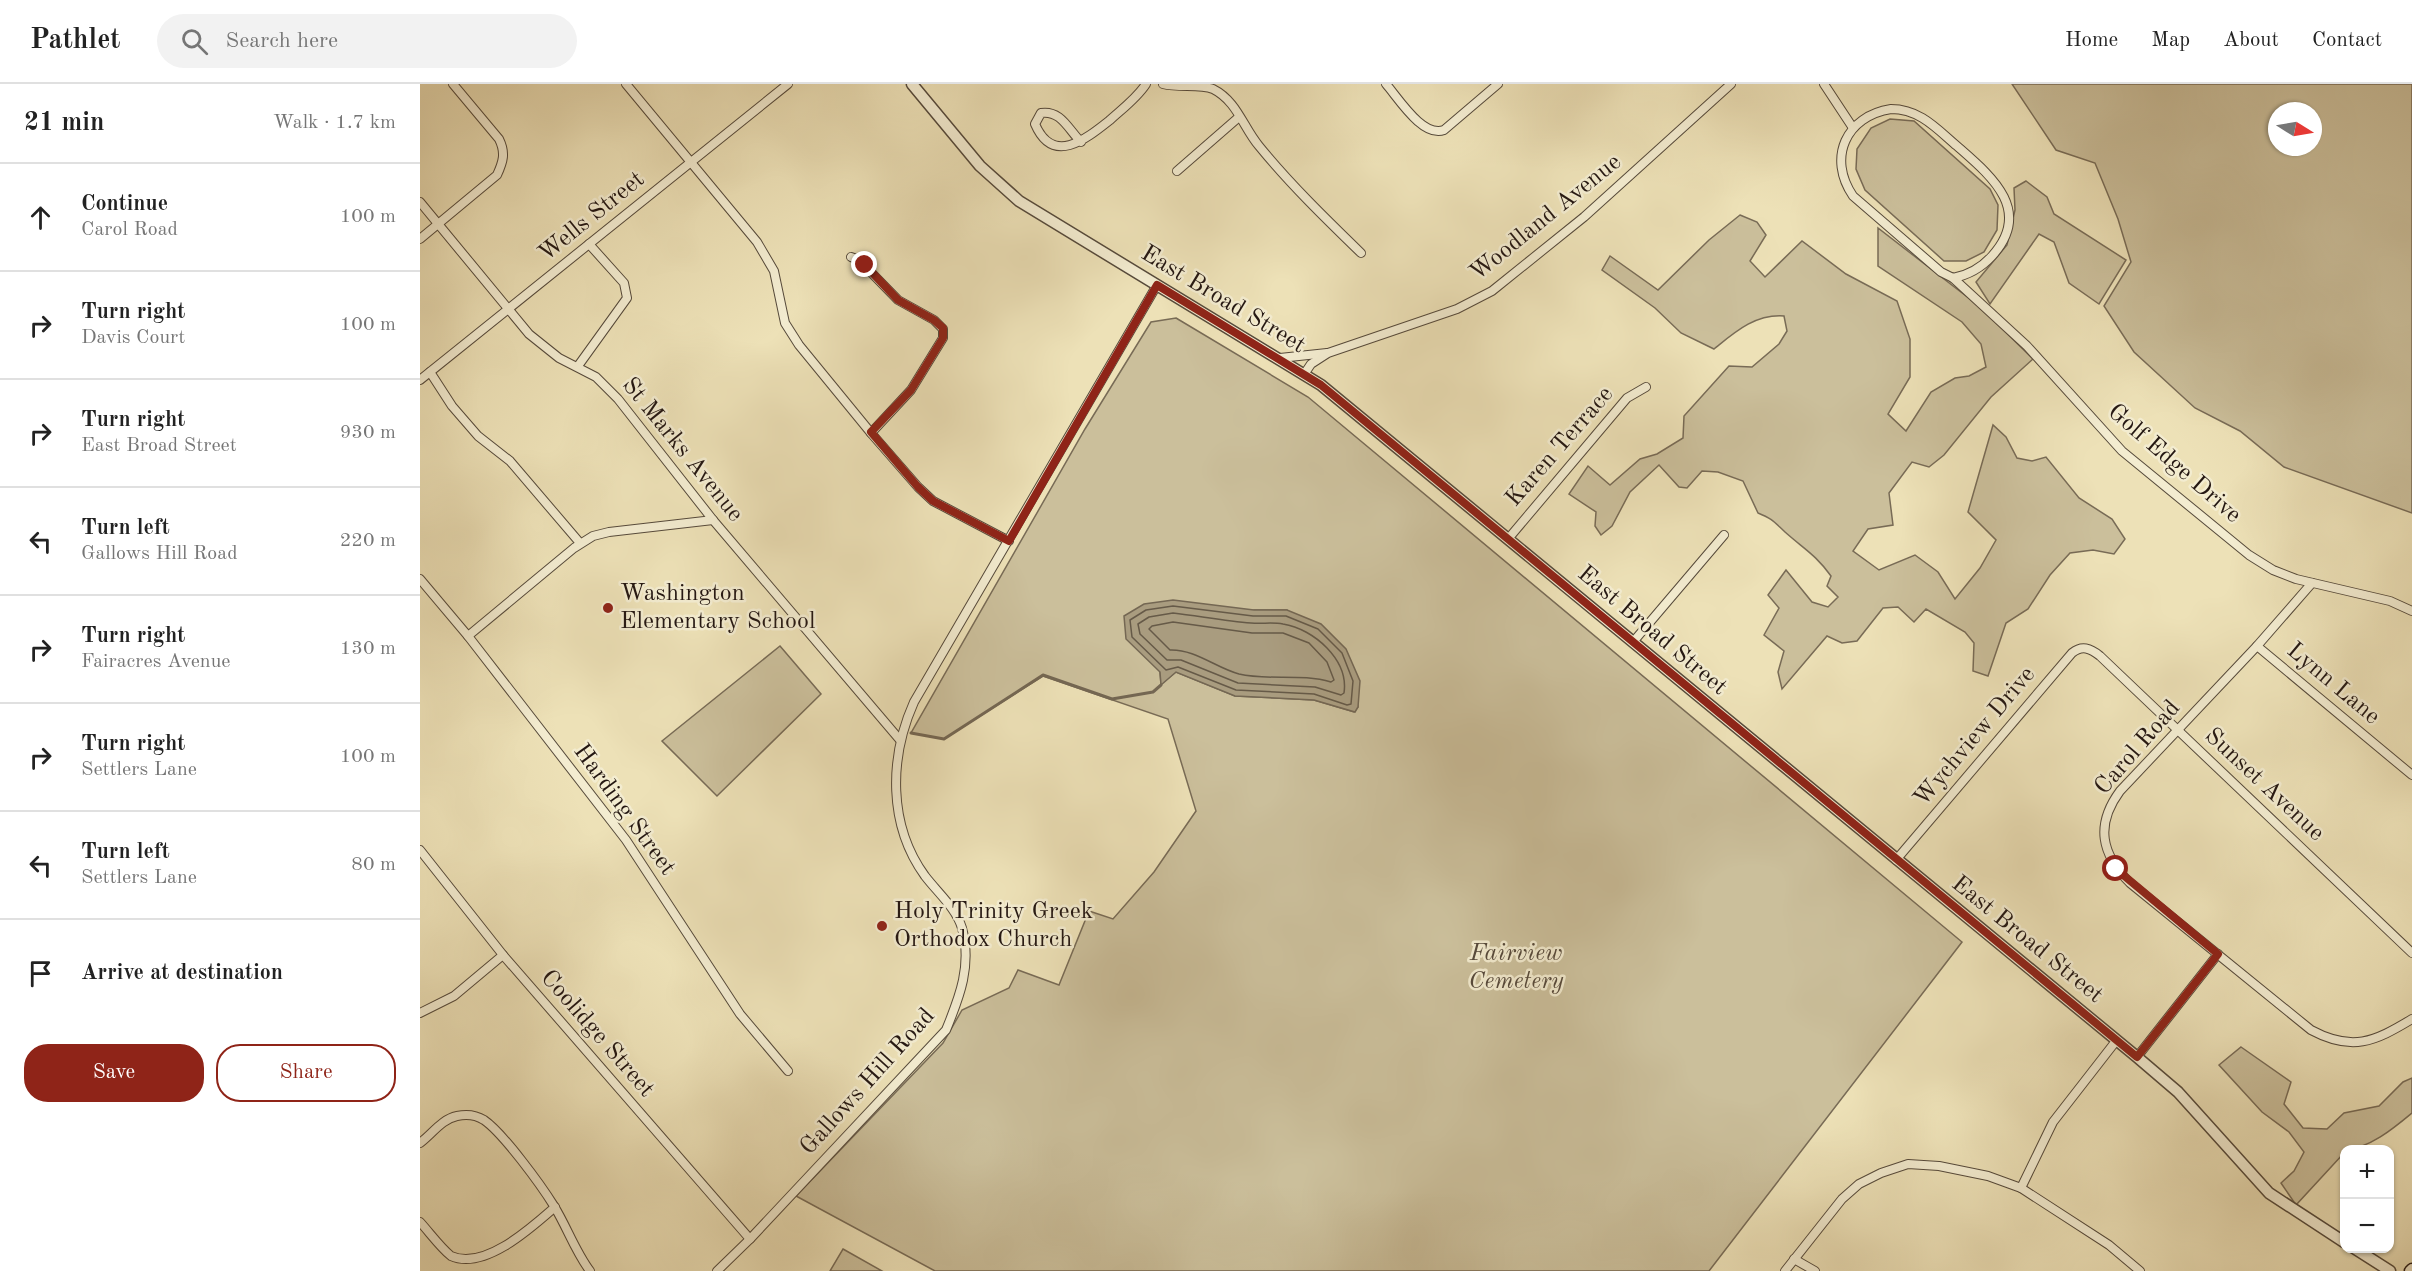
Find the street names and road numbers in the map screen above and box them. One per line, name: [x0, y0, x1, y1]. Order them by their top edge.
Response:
street label: Woodland Avenue: [1466, 150, 1626, 286]
street label: Wells Street: [535, 167, 649, 267]
street label: East Broad Street: [1137, 242, 1309, 358]
street label: St Marks Avenue: [617, 373, 747, 527]
street label: Karen Terrace: [1502, 382, 1618, 512]
street label: Golf Edge Drive: [2103, 400, 2245, 528]
street label: East Broad Street: [1573, 562, 1731, 700]
street label: Lynn Lane: [2282, 638, 2384, 730]
street label: Wychview Drive: [1910, 663, 2040, 811]
street label: Carol Road: [2091, 696, 2185, 800]
street label: Sunset Avenue: [2200, 724, 2328, 846]
street label: Harding Street: [568, 740, 680, 880]
street label: East Broad Street: [1947, 872, 2107, 1008]
street label: Coolidge Street: [536, 966, 658, 1102]
street label: Gallows Hill Road: [796, 1004, 940, 1160]

